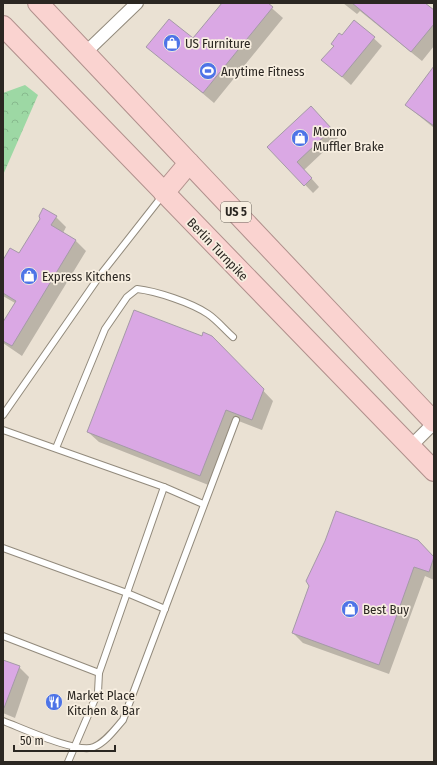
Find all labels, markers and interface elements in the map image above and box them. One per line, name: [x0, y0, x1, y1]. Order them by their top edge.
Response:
shop icon: US Furniture: [162, 33, 182, 53]
place label: US Furniture: [185, 36, 250, 51]
sports icon: Anytime Fitness: [198, 61, 218, 81]
place label: Anytime Fitness: [221, 64, 305, 79]
place label: Monro Muffler Brake: [313, 124, 384, 154]
shop icon: Monro Muffler Brake: [290, 128, 310, 148]
road number: US 5: [221, 202, 251, 222]
street label: Berlin Turnpike: [184, 215, 251, 284]
shop icon: Express Kitchens: [19, 266, 39, 286]
place label: Express Kitchens: [42, 269, 131, 284]
shop icon: Best Buy: [340, 599, 360, 619]
place label: Best Buy: [363, 602, 409, 617]
place label: Market Place Kitchen & Bar: [67, 688, 140, 718]
restaurant icon: Market Place Kitchen & Bar: [44, 692, 64, 712]
scale bar: [14, 727, 115, 753]
text: 50 m: [20, 734, 44, 748]

